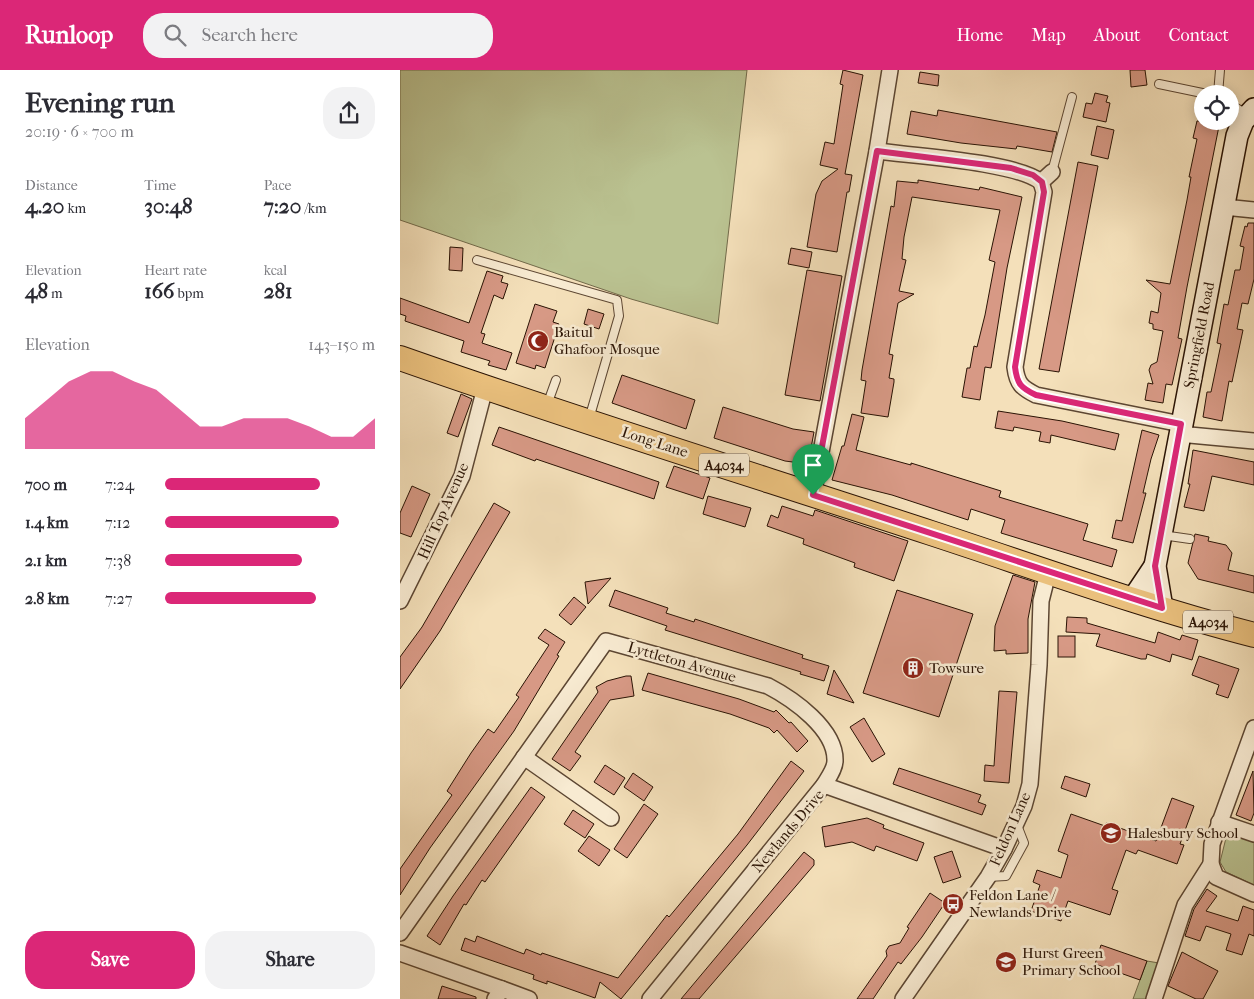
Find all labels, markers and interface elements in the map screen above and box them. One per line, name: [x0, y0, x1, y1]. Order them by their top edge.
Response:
search box: [143, 13, 493, 58]
text: Runloop: [25, 21, 113, 49]
icon: search: [161, 21, 189, 49]
text: Search here: [201, 24, 298, 46]
text: Home: [956, 25, 1003, 46]
text: Map: [1031, 25, 1066, 46]
text: About: [1094, 25, 1140, 46]
text: Contact: [1168, 25, 1229, 46]
map controls: [1194, 85, 1239, 130]
button: locate: [1194, 85, 1239, 130]
text: Evening run: [25, 86, 175, 119]
button: share: [323, 87, 375, 139]
text: 20:19 · 6 × 700 m: [25, 122, 134, 141]
text: Distance: [25, 177, 78, 194]
text: Time: [144, 177, 176, 194]
text: Pace: [264, 177, 292, 194]
text: 4.20: [25, 194, 64, 218]
text: 30:48: [144, 194, 193, 218]
text: 7:20: [264, 194, 301, 218]
text: km: [64, 200, 86, 217]
text: /km: [301, 200, 327, 217]
text: Elevation: [25, 262, 82, 279]
text: Heart rate: [144, 262, 207, 279]
text: kcal: [264, 262, 287, 279]
text: 48: [25, 279, 48, 303]
text: 166: [144, 279, 174, 303]
text: 281: [264, 279, 293, 303]
street label: Springfield Road: [1180, 280, 1218, 390]
text: m: [48, 285, 63, 302]
text: bpm: [174, 285, 204, 302]
place label: Baitul Ghafoor Mosque: [554, 323, 660, 358]
mosque icon: Baitul Ghafoor Mosque: [526, 329, 550, 353]
text: Elevation: [25, 335, 90, 354]
text: 143–150 m: [308, 335, 375, 354]
street label: Long Lane: [620, 423, 691, 461]
pin: [792, 444, 834, 495]
icon: arrive: [799, 451, 827, 479]
road number: A4034: [699, 454, 749, 476]
street label: Hill Top Avenue: [414, 459, 473, 562]
text: 700 m: [25, 475, 67, 494]
text: 7:24: [105, 475, 134, 494]
text: 1.4 km: [25, 513, 69, 532]
text: 7:12: [105, 513, 131, 532]
text: 2.1 km: [25, 551, 67, 570]
text: 7:38: [105, 551, 131, 570]
text: 2.8 km: [25, 589, 69, 608]
text: 7:27: [105, 589, 133, 608]
road number: A4034: [1183, 610, 1233, 634]
street label: Lyttleton Avenue: [626, 638, 739, 686]
building icon: Towsure: [901, 656, 925, 680]
place label: Towsure: [929, 659, 985, 677]
street label: Newlands Drive: [748, 785, 828, 876]
street label: Feldon Lane: [986, 789, 1035, 869]
school or university icon: Halesbury School: [1099, 821, 1123, 845]
place label: Halesbury School: [1127, 824, 1239, 842]
place label: Feldon Lane / Newlands Drive: [969, 886, 1072, 921]
bus stop icon: Feldon Lane / Newlands Drive: [941, 892, 965, 916]
button: Save: [25, 931, 195, 989]
button: Share: [205, 931, 375, 989]
place label: Hurst Green Primary School: [1022, 944, 1121, 979]
school or university icon: Hurst Green Primary School: [994, 950, 1018, 974]

